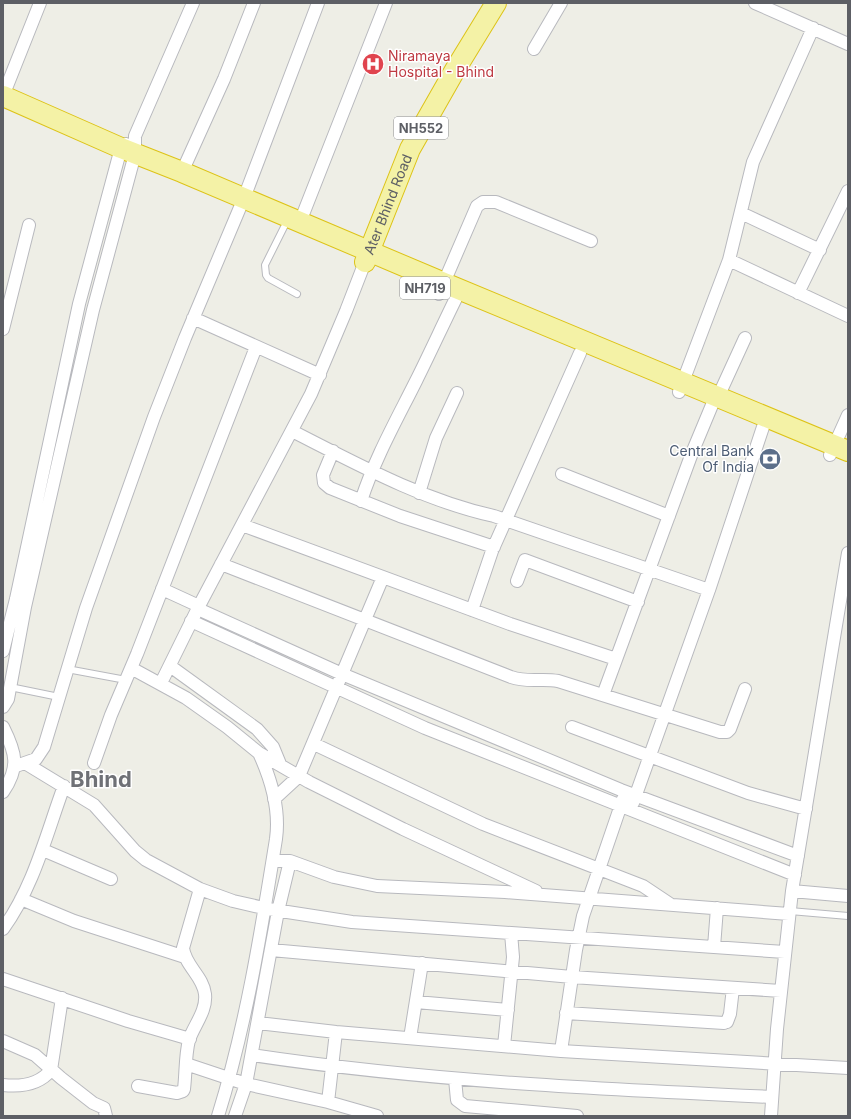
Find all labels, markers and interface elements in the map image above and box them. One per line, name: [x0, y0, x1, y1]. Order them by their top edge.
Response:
place label: Niramaya Hospital - Bhind: [388, 47, 494, 80]
hospital icon: Niramaya Hospital - Bhind: [360, 51, 386, 77]
road number: NH552: [394, 117, 448, 139]
street label: Ater Bhind Road: [360, 152, 415, 257]
road number: NH719: [400, 277, 450, 299]
place label: Central Bank Of India: [669, 442, 754, 475]
bank icon: Central Bank Of India: [757, 446, 783, 472]
district label: Bhind: [70, 766, 132, 792]

